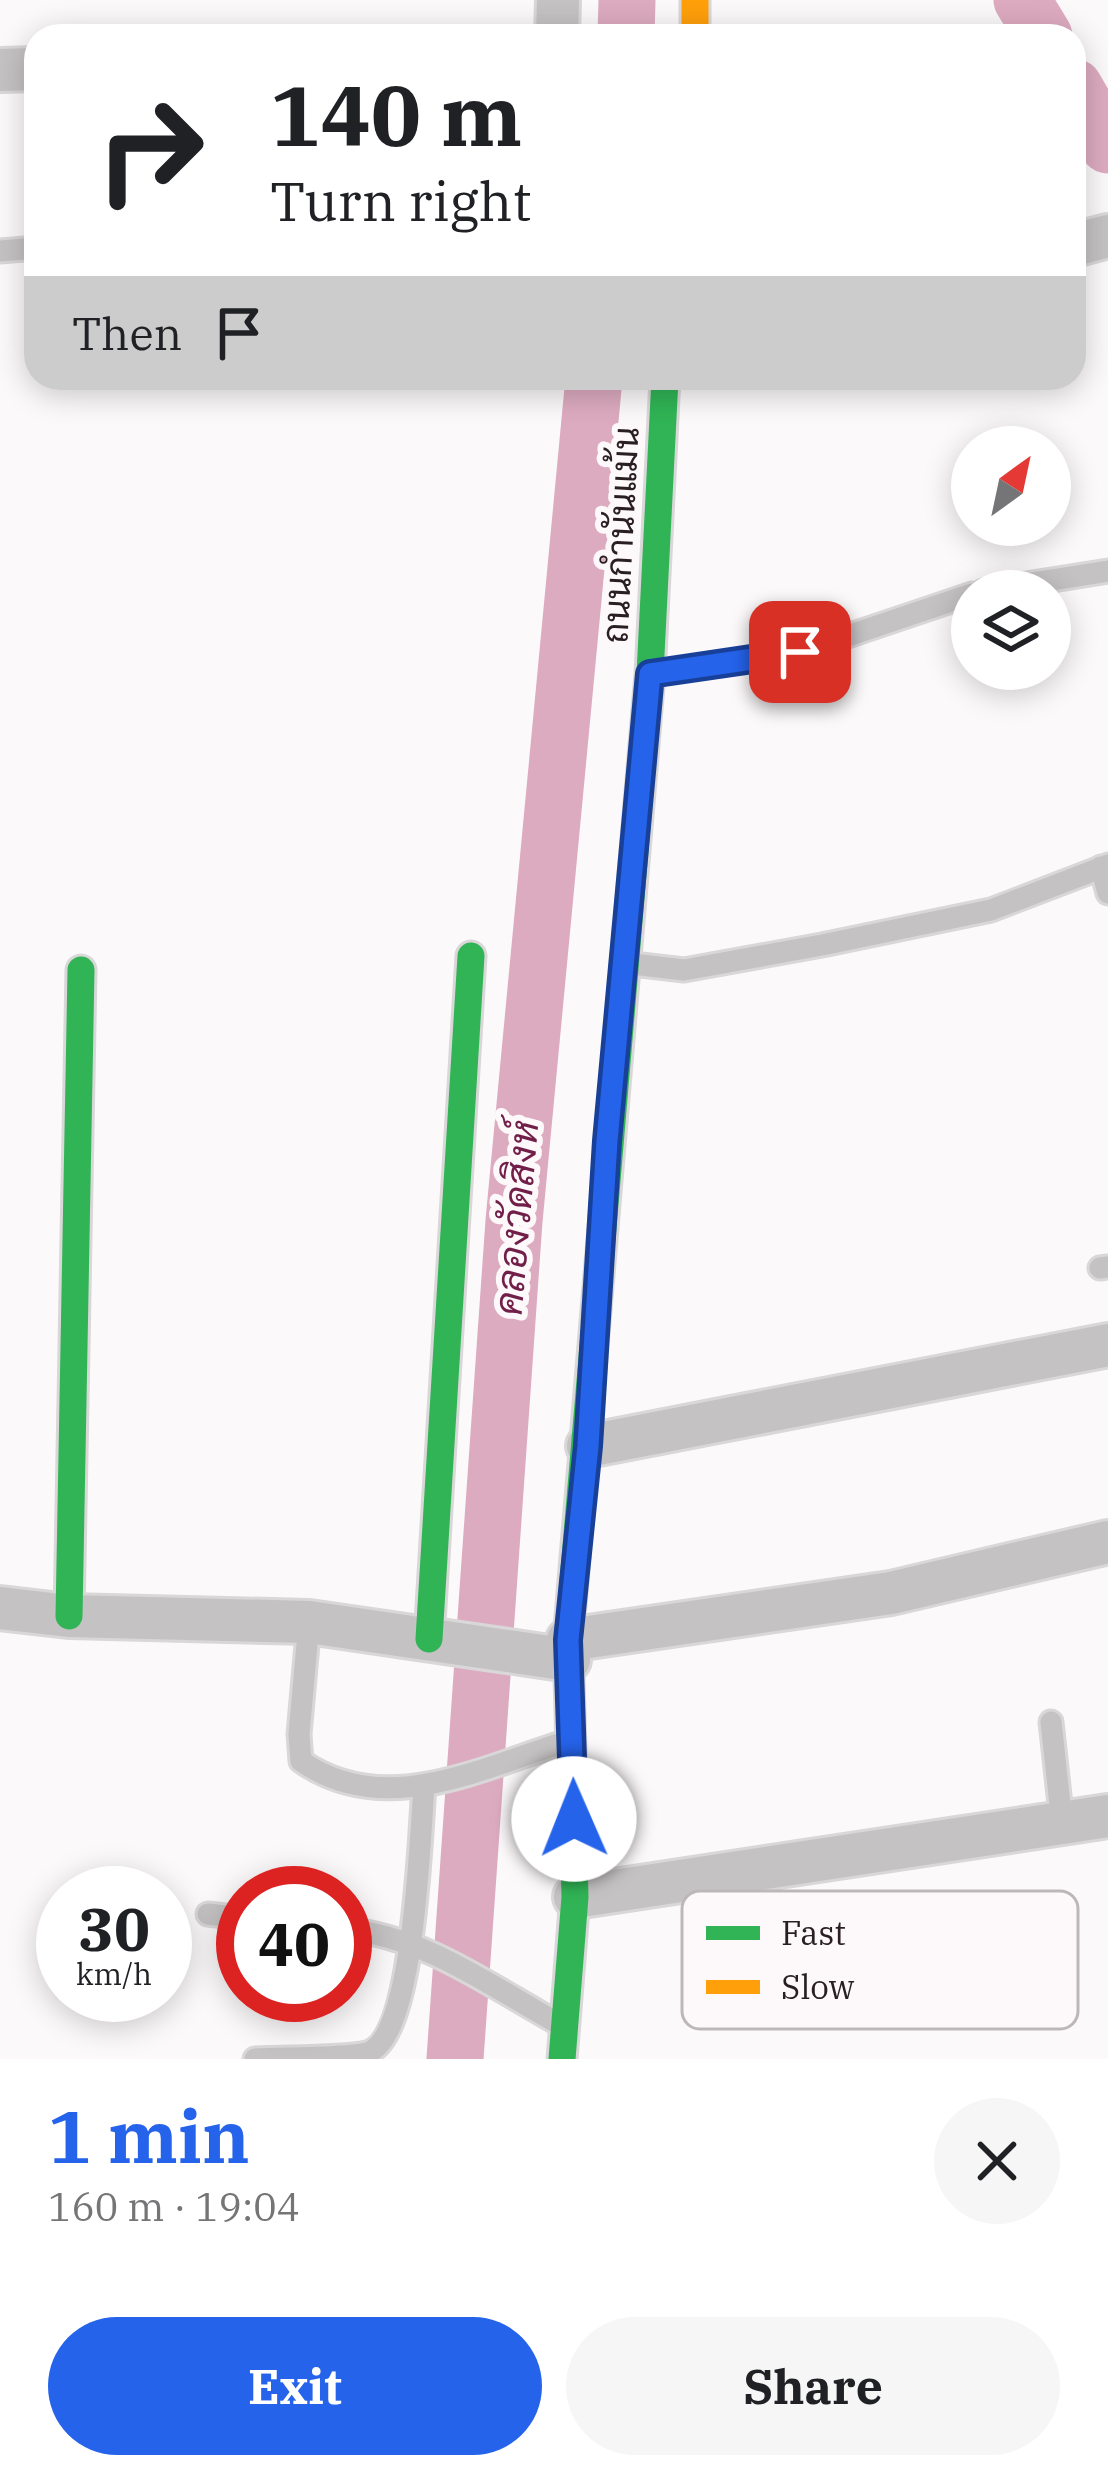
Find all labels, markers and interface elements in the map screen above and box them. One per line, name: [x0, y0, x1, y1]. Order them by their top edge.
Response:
text: 140 m: [270, 60, 522, 169]
icon: right: [72, 72, 228, 228]
text: Turn right: [270, 166, 532, 236]
icon: arrive: [206, 300, 272, 366]
text: Then: [72, 304, 182, 362]
street label: ถนนกำนันแม้น: [590, 426, 649, 644]
north arrow: [951, 426, 1071, 546]
map controls: [951, 426, 1071, 690]
button: layers: [951, 570, 1071, 690]
pin: [749, 601, 851, 703]
icon: arrive: [767, 619, 833, 685]
water label: คลองวัดสิงห์: [482, 1114, 550, 1317]
position arrow: [511, 1756, 637, 1882]
speed limit sign: 40: [216, 1866, 372, 2022]
text: 30: [78, 1889, 150, 1968]
legend: [682, 1891, 1078, 2029]
text: Fast: [781, 1911, 846, 1954]
text: km/h: [76, 1954, 152, 1993]
text: Slow: [781, 1965, 855, 2008]
text: 1 min: [48, 2089, 250, 2183]
button: close: [934, 2098, 1060, 2224]
text: 160 m · 19:04: [48, 2181, 300, 2232]
button: Exit: [48, 2317, 542, 2455]
button: Share: [566, 2317, 1060, 2455]

